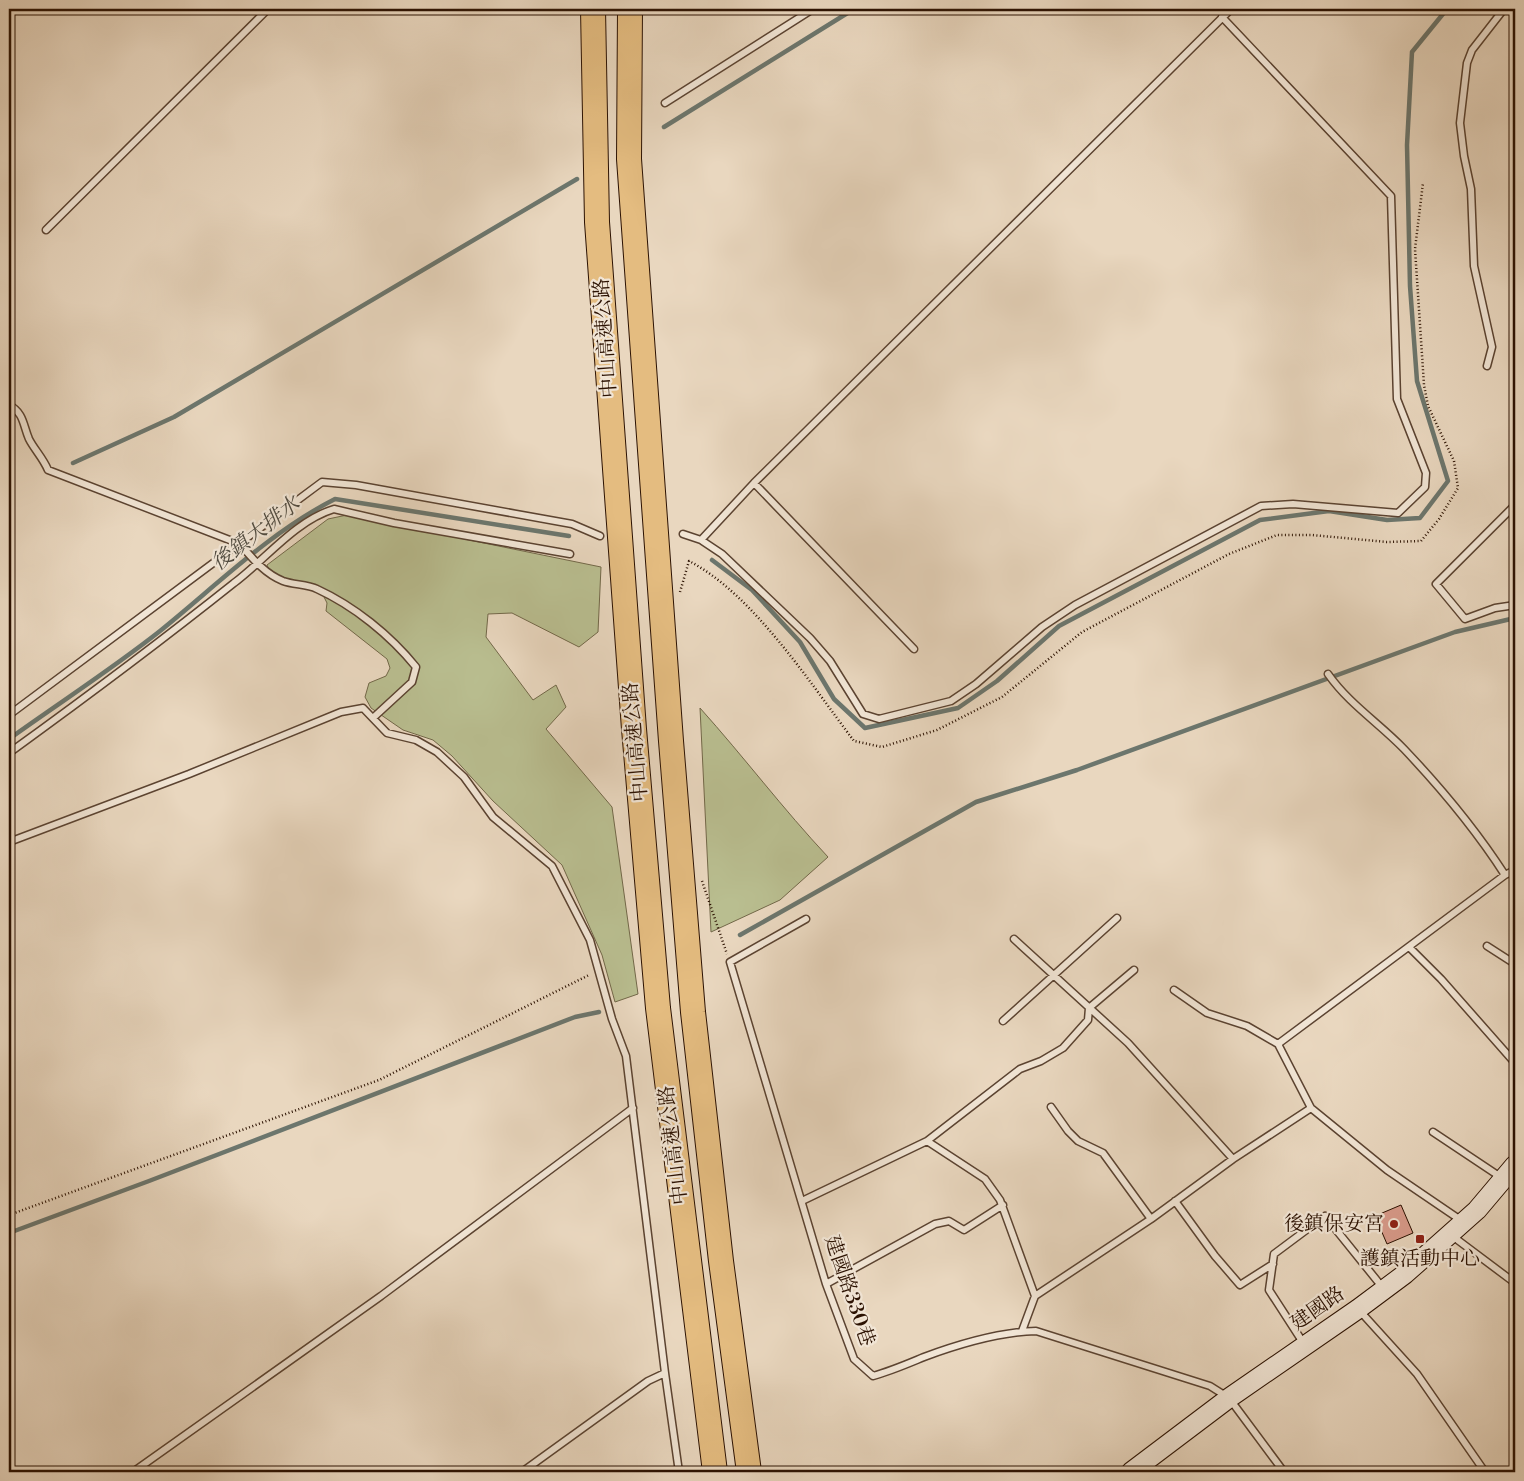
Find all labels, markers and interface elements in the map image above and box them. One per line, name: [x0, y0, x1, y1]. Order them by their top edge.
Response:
street label: 中山高速公路: [589, 277, 623, 399]
water label: 後鎮大排水: [207, 490, 307, 577]
street label: 中山高速公路: [618, 681, 654, 803]
street label: 中山高速公路: [654, 1084, 694, 1206]
place label: 後鎮保安宮: [1284, 1212, 1384, 1237]
marker: 後鎮保安宮: [1388, 1218, 1400, 1230]
street label: 建國路330巷: [818, 1232, 880, 1350]
marker: 護鎮活動中心: [1414, 1233, 1426, 1245]
place label: 護鎮活動中心: [1360, 1247, 1480, 1272]
street label: 建國路: [1286, 1282, 1350, 1336]

